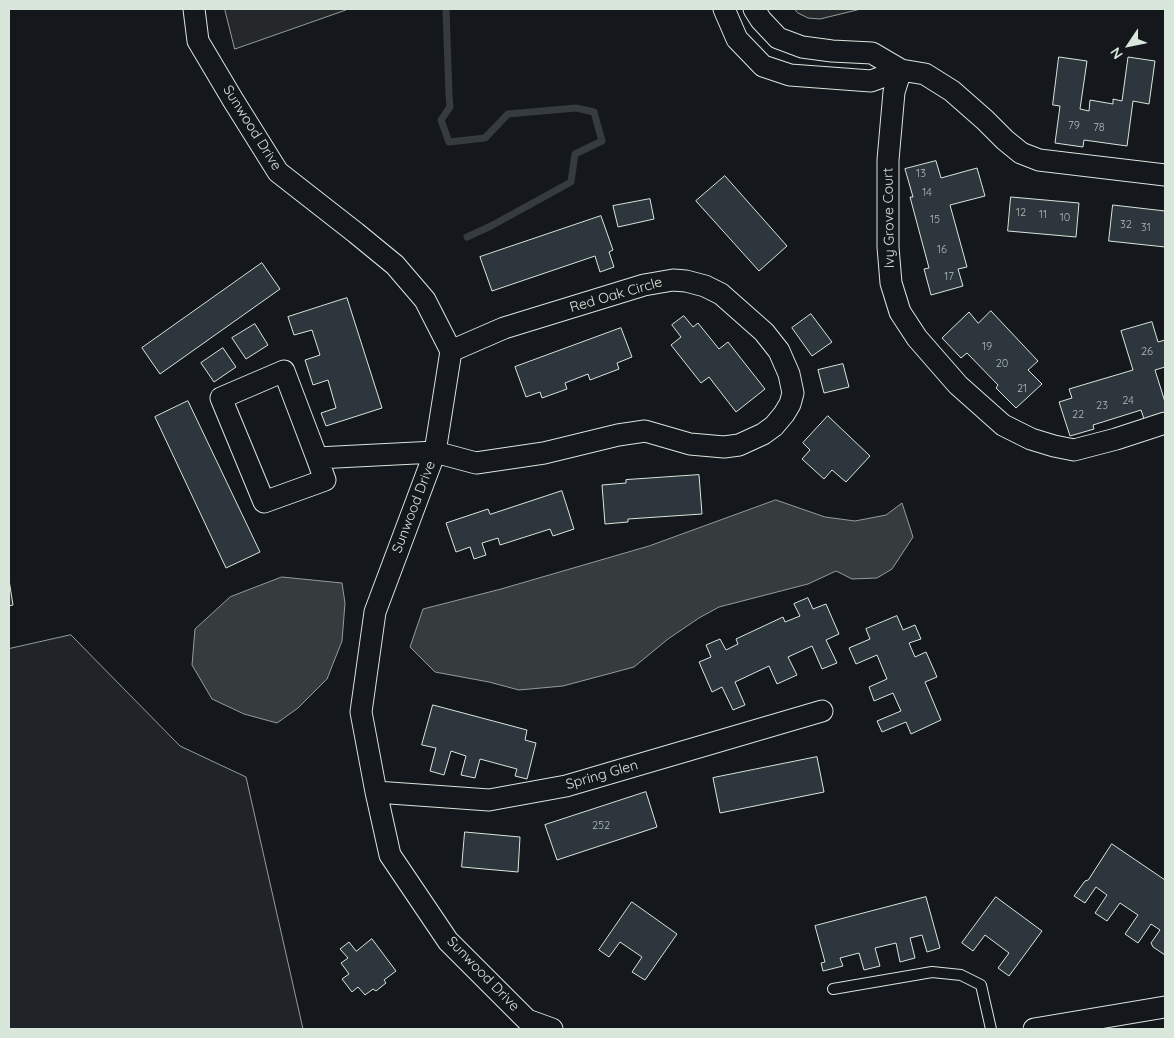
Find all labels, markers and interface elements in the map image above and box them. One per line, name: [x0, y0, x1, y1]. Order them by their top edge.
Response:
north arrow: [1104, 20, 1154, 70]
text: N: [1106, 44, 1127, 63]
street label: Sunwood Drive: [219, 82, 285, 174]
house number: 79: [1068, 119, 1080, 133]
house number: 78: [1093, 121, 1105, 135]
house number: 13: [916, 167, 926, 181]
street label: Ivy Grove Court: [880, 168, 898, 268]
house number: 14: [922, 186, 932, 200]
house number: 12: [1016, 206, 1026, 220]
house number: 11: [1039, 208, 1047, 222]
house number: 10: [1060, 211, 1070, 225]
house number: 15: [930, 213, 940, 227]
house number: 32: [1120, 218, 1132, 232]
house number: 31: [1141, 221, 1151, 235]
house number: 16: [937, 243, 947, 257]
house number: 17: [944, 270, 954, 284]
street label: Red Oak Circle: [568, 274, 664, 316]
house number: 19: [982, 340, 992, 354]
house number: 26: [1141, 345, 1153, 359]
house number: 20: [996, 357, 1008, 371]
house number: 21: [1017, 382, 1027, 396]
house number: 24: [1122, 394, 1134, 408]
house number: 23: [1096, 399, 1108, 413]
house number: 22: [1072, 408, 1084, 422]
street label: Sunwood Drive: [389, 459, 439, 555]
street label: Spring Glen: [564, 757, 640, 793]
house number: 252: [592, 819, 610, 833]
street label: Sunwood Drive: [443, 933, 523, 1015]

